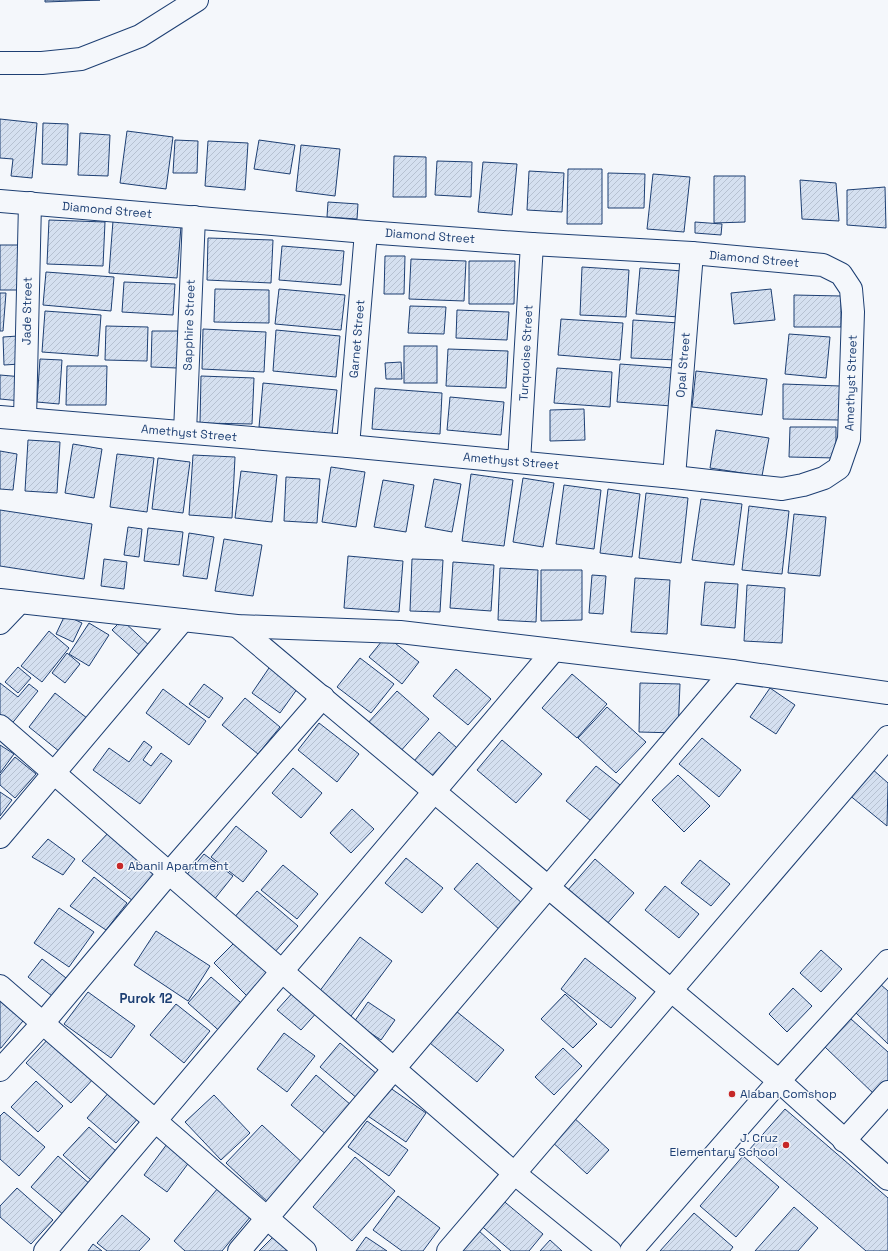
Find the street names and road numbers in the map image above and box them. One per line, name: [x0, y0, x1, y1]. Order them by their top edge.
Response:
street label: Diamond Street: [61, 198, 153, 222]
street label: Diamond Street: [384, 225, 476, 247]
street label: Diamond Street: [708, 247, 800, 271]
street label: Jade Street: [18, 277, 36, 345]
street label: Sapphire Street: [179, 279, 199, 371]
street label: Garnet Street: [346, 299, 368, 379]
street label: Turquoise Street: [515, 304, 537, 402]
street label: Opal Street: [672, 332, 694, 398]
street label: Amethyst Street: [841, 335, 861, 431]
street label: Amethyst Street: [140, 421, 238, 445]
street label: Amethyst Street: [462, 449, 560, 473]

